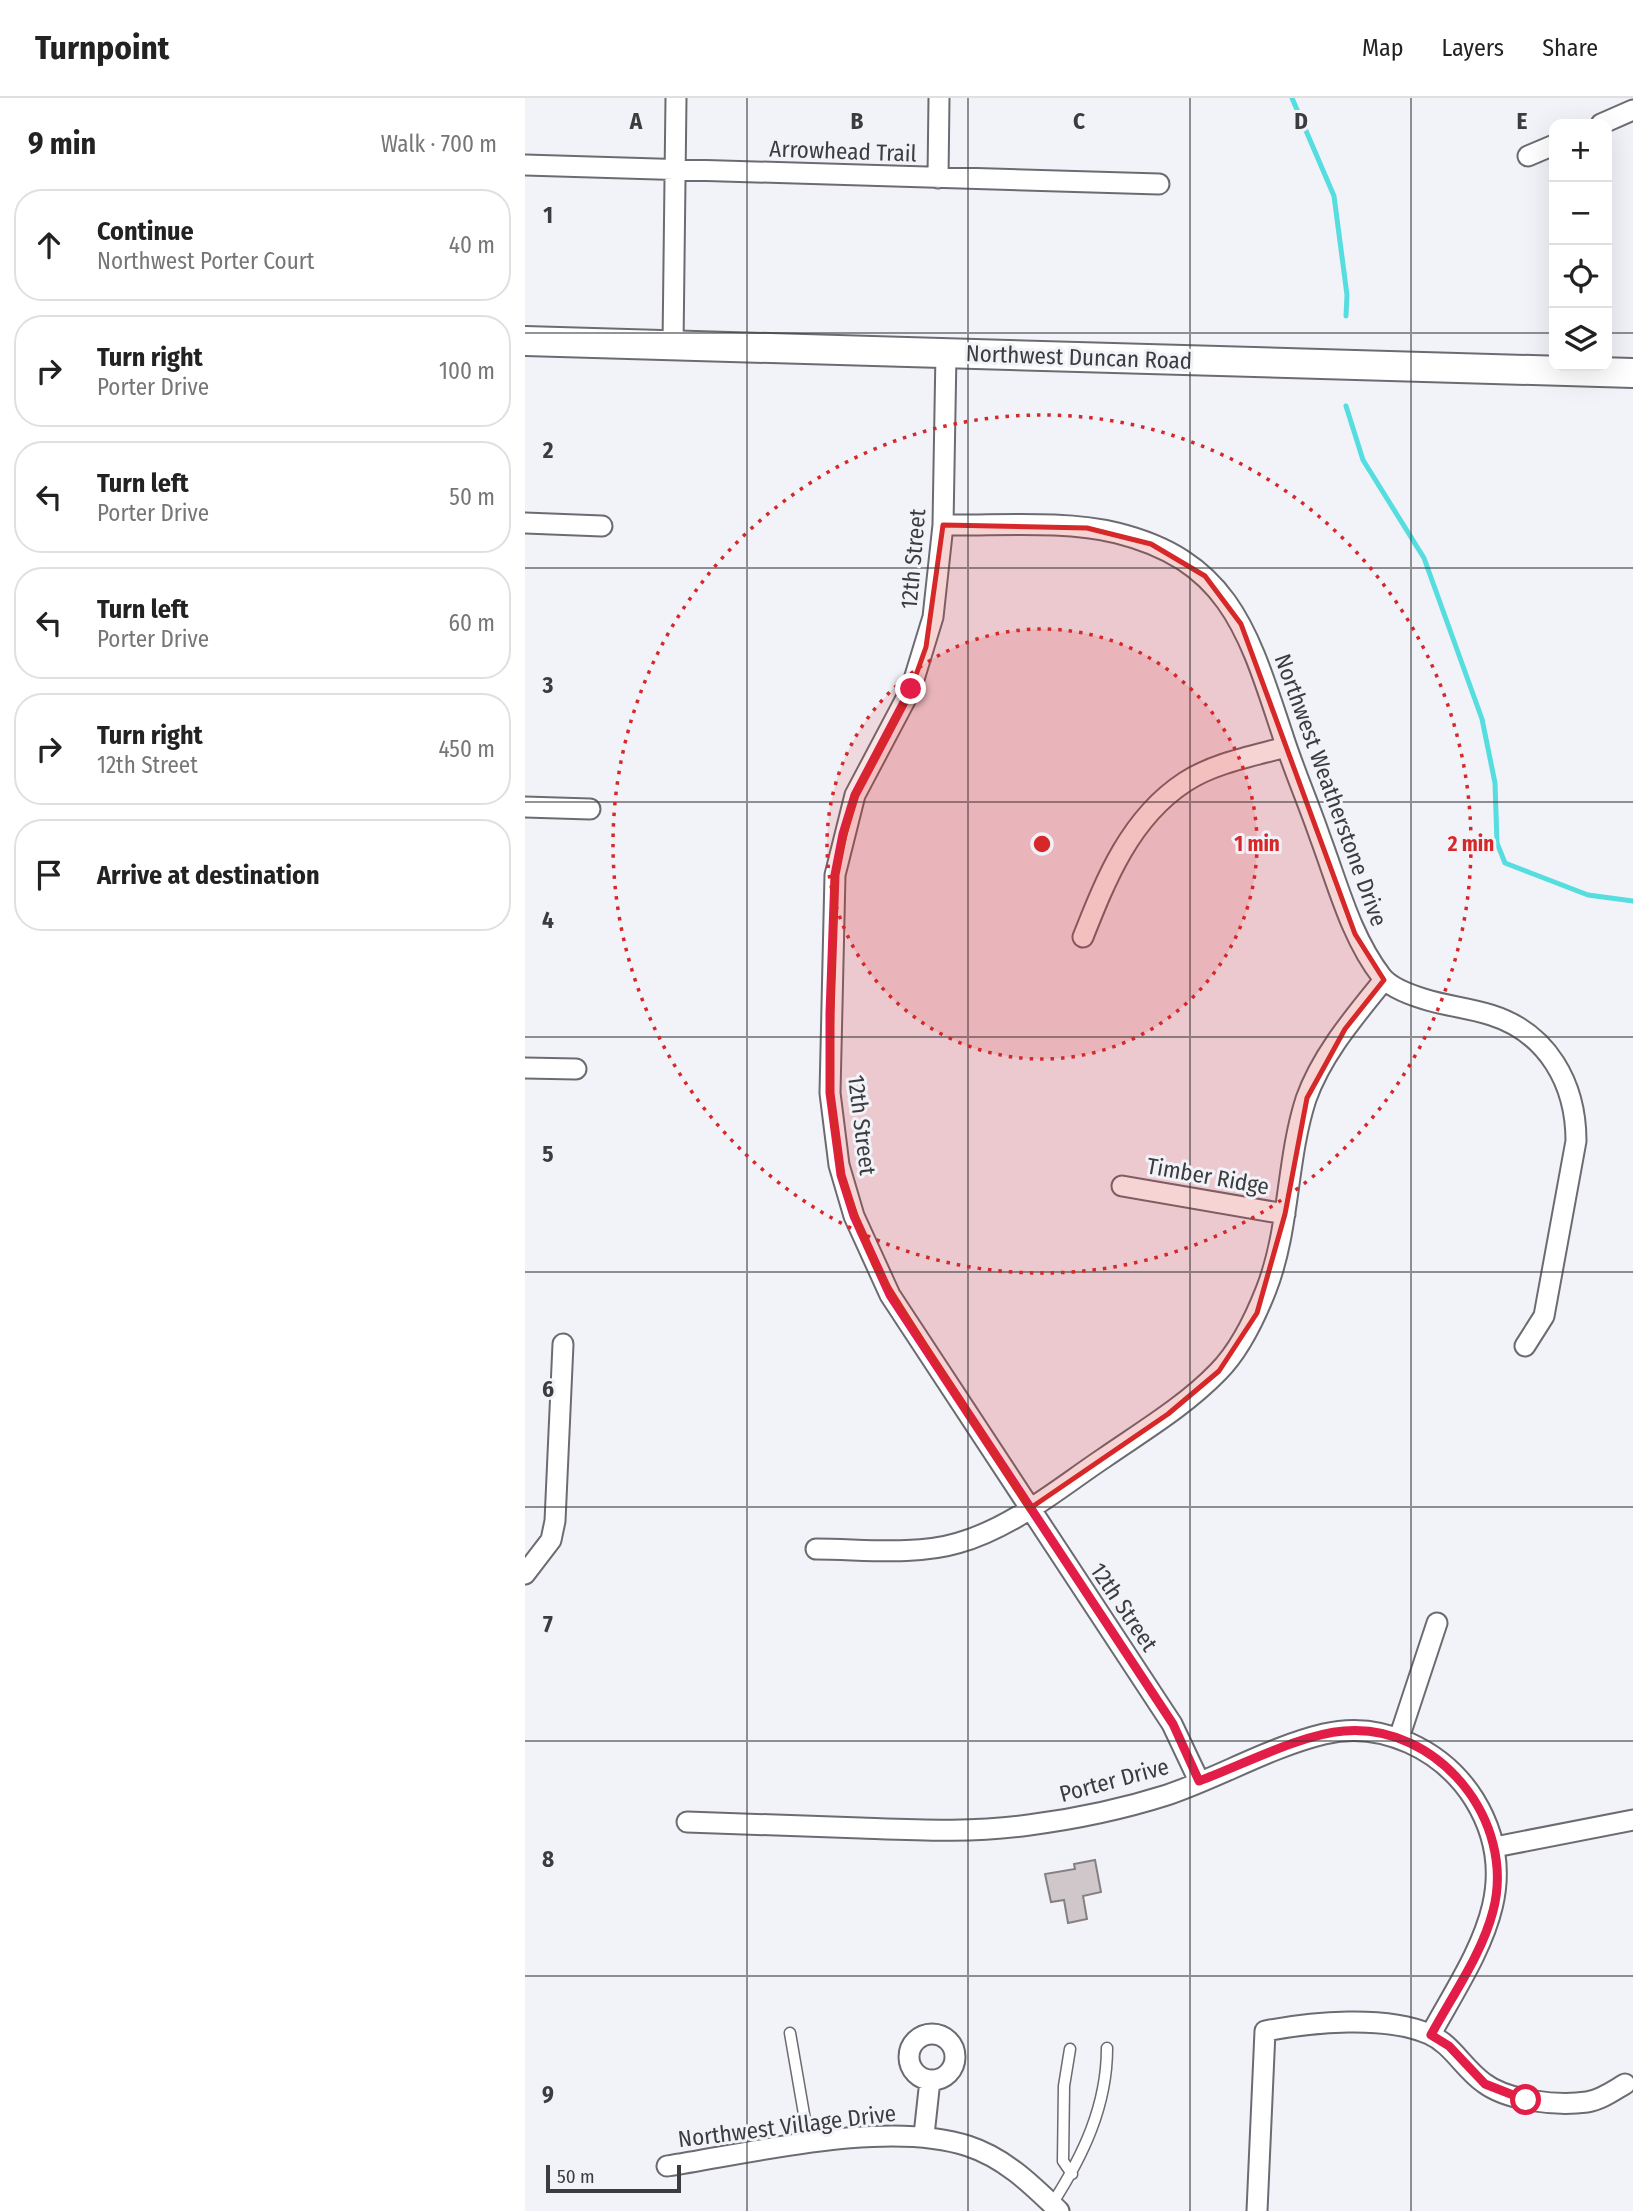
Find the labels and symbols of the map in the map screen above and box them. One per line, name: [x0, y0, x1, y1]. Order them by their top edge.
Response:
text: A: [629, 107, 643, 135]
text: B: [851, 107, 864, 135]
text: C: [1073, 107, 1085, 135]
text: D: [1294, 107, 1308, 135]
text: E: [1517, 107, 1528, 135]
street label: Arrowhead Trail: [769, 134, 917, 168]
text: 1: [543, 201, 553, 229]
street label: Northwest Duncan Road: [965, 339, 1193, 375]
text: 2: [542, 436, 554, 464]
street label: 12th Street: [895, 507, 931, 610]
street label: Northwest Weatherstone Drive: [1269, 650, 1393, 930]
text: 3: [542, 671, 554, 699]
route end: [895, 673, 926, 704]
text: 1 min: [1234, 831, 1280, 857]
text: 2 min: [1447, 831, 1494, 857]
centre of rings: [1030, 832, 1054, 856]
text: 4: [542, 906, 554, 934]
street label: 12th Street: [842, 1073, 882, 1177]
text: 5: [542, 1140, 554, 1168]
street label: Timber Ridge: [1145, 1151, 1271, 1201]
text: 6: [542, 1375, 554, 1403]
street label: 12th Street: [1084, 1557, 1164, 1657]
text: 7: [543, 1610, 553, 1638]
street label: Porter Drive: [1056, 1752, 1172, 1808]
text: 8: [542, 1845, 554, 1873]
text: 9: [542, 2080, 554, 2108]
route start: [1510, 2084, 1541, 2115]
street label: Northwest Village Drive: [676, 2099, 898, 2153]
scale bar: [546, 2162, 681, 2194]

